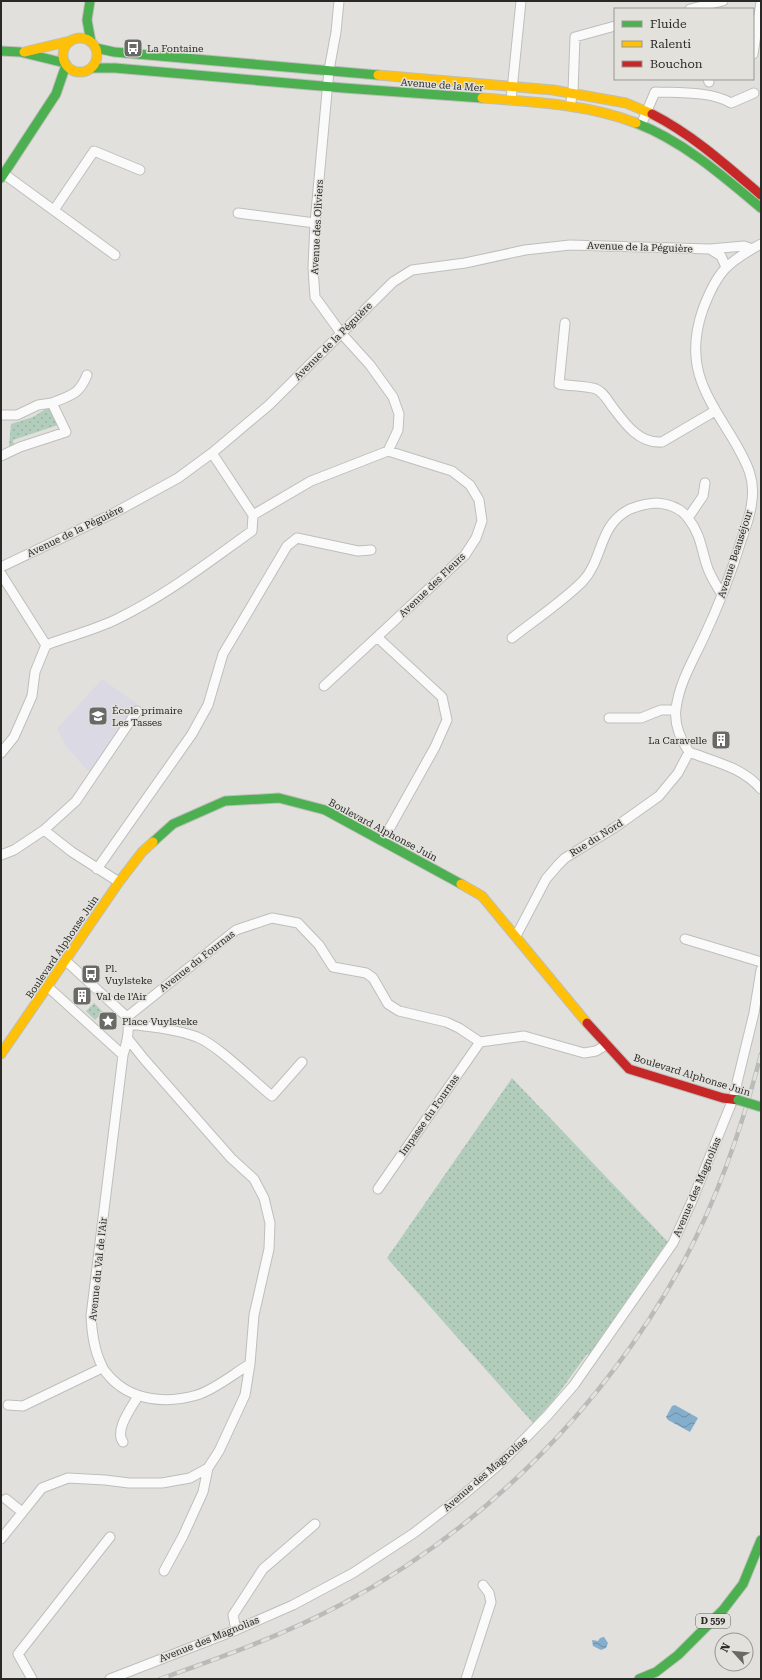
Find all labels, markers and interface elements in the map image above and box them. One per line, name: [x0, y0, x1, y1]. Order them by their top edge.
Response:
legend: [614, 8, 754, 80]
text: Fluide: [650, 17, 687, 31]
bus stop icon: La Fontaine: [122, 37, 144, 59]
text: Ralenti: [650, 37, 691, 51]
place label: La Fontaine: [147, 43, 204, 54]
text: Bouchon: [650, 57, 703, 71]
street label: Avenue de la Mer: [400, 77, 484, 93]
street label: Avenue des Oliviers: [309, 179, 325, 275]
street label: Avenue de la Péguière: [587, 240, 693, 254]
street label: Avenue de la Péguière: [292, 299, 375, 382]
street label: Avenue de la Péguière: [25, 503, 125, 559]
street label: Avenue Beauséjour: [716, 509, 754, 599]
street label: Avenue des Fleurs: [397, 551, 467, 619]
school or university icon: École primaire Les Tasses: [87, 705, 109, 727]
place label: École primaire Les Tasses: [112, 705, 183, 728]
building icon: La Caravelle: [710, 729, 732, 751]
place label: La Caravelle: [648, 735, 707, 746]
street label: Boulevard Alphonse Juin: [327, 797, 440, 864]
street label: Rue du Nord: [567, 817, 625, 859]
street label: Boulevard Alphonse Juin: [23, 893, 101, 1000]
street label: Avenue du Fournas: [157, 928, 237, 994]
bus stop icon: Pl. Vuylsteke: [80, 963, 102, 985]
place label: Pl. Vuylsteke: [105, 963, 153, 986]
building icon: Val de l’Air: [71, 985, 93, 1007]
place label: Val de l’Air: [96, 991, 147, 1002]
place icon: Place Vuylsteke: [97, 1010, 119, 1032]
place label: Place Vuylsteke: [122, 1016, 198, 1027]
street label: Boulevard Alphonse Juin: [632, 1052, 752, 1098]
street label: Impasse du Fournas: [397, 1072, 461, 1157]
street label: Avenue des Magnolias: [671, 1135, 723, 1238]
street label: Avenue du Val de l'Air: [87, 1217, 109, 1321]
street label: Avenue des Magnolias: [441, 1435, 529, 1513]
street label: Avenue des Magnolias: [157, 1614, 261, 1664]
road number: D 559: [696, 1614, 730, 1628]
north arrow: [714, 1632, 754, 1672]
text: N: [718, 1640, 733, 1654]

